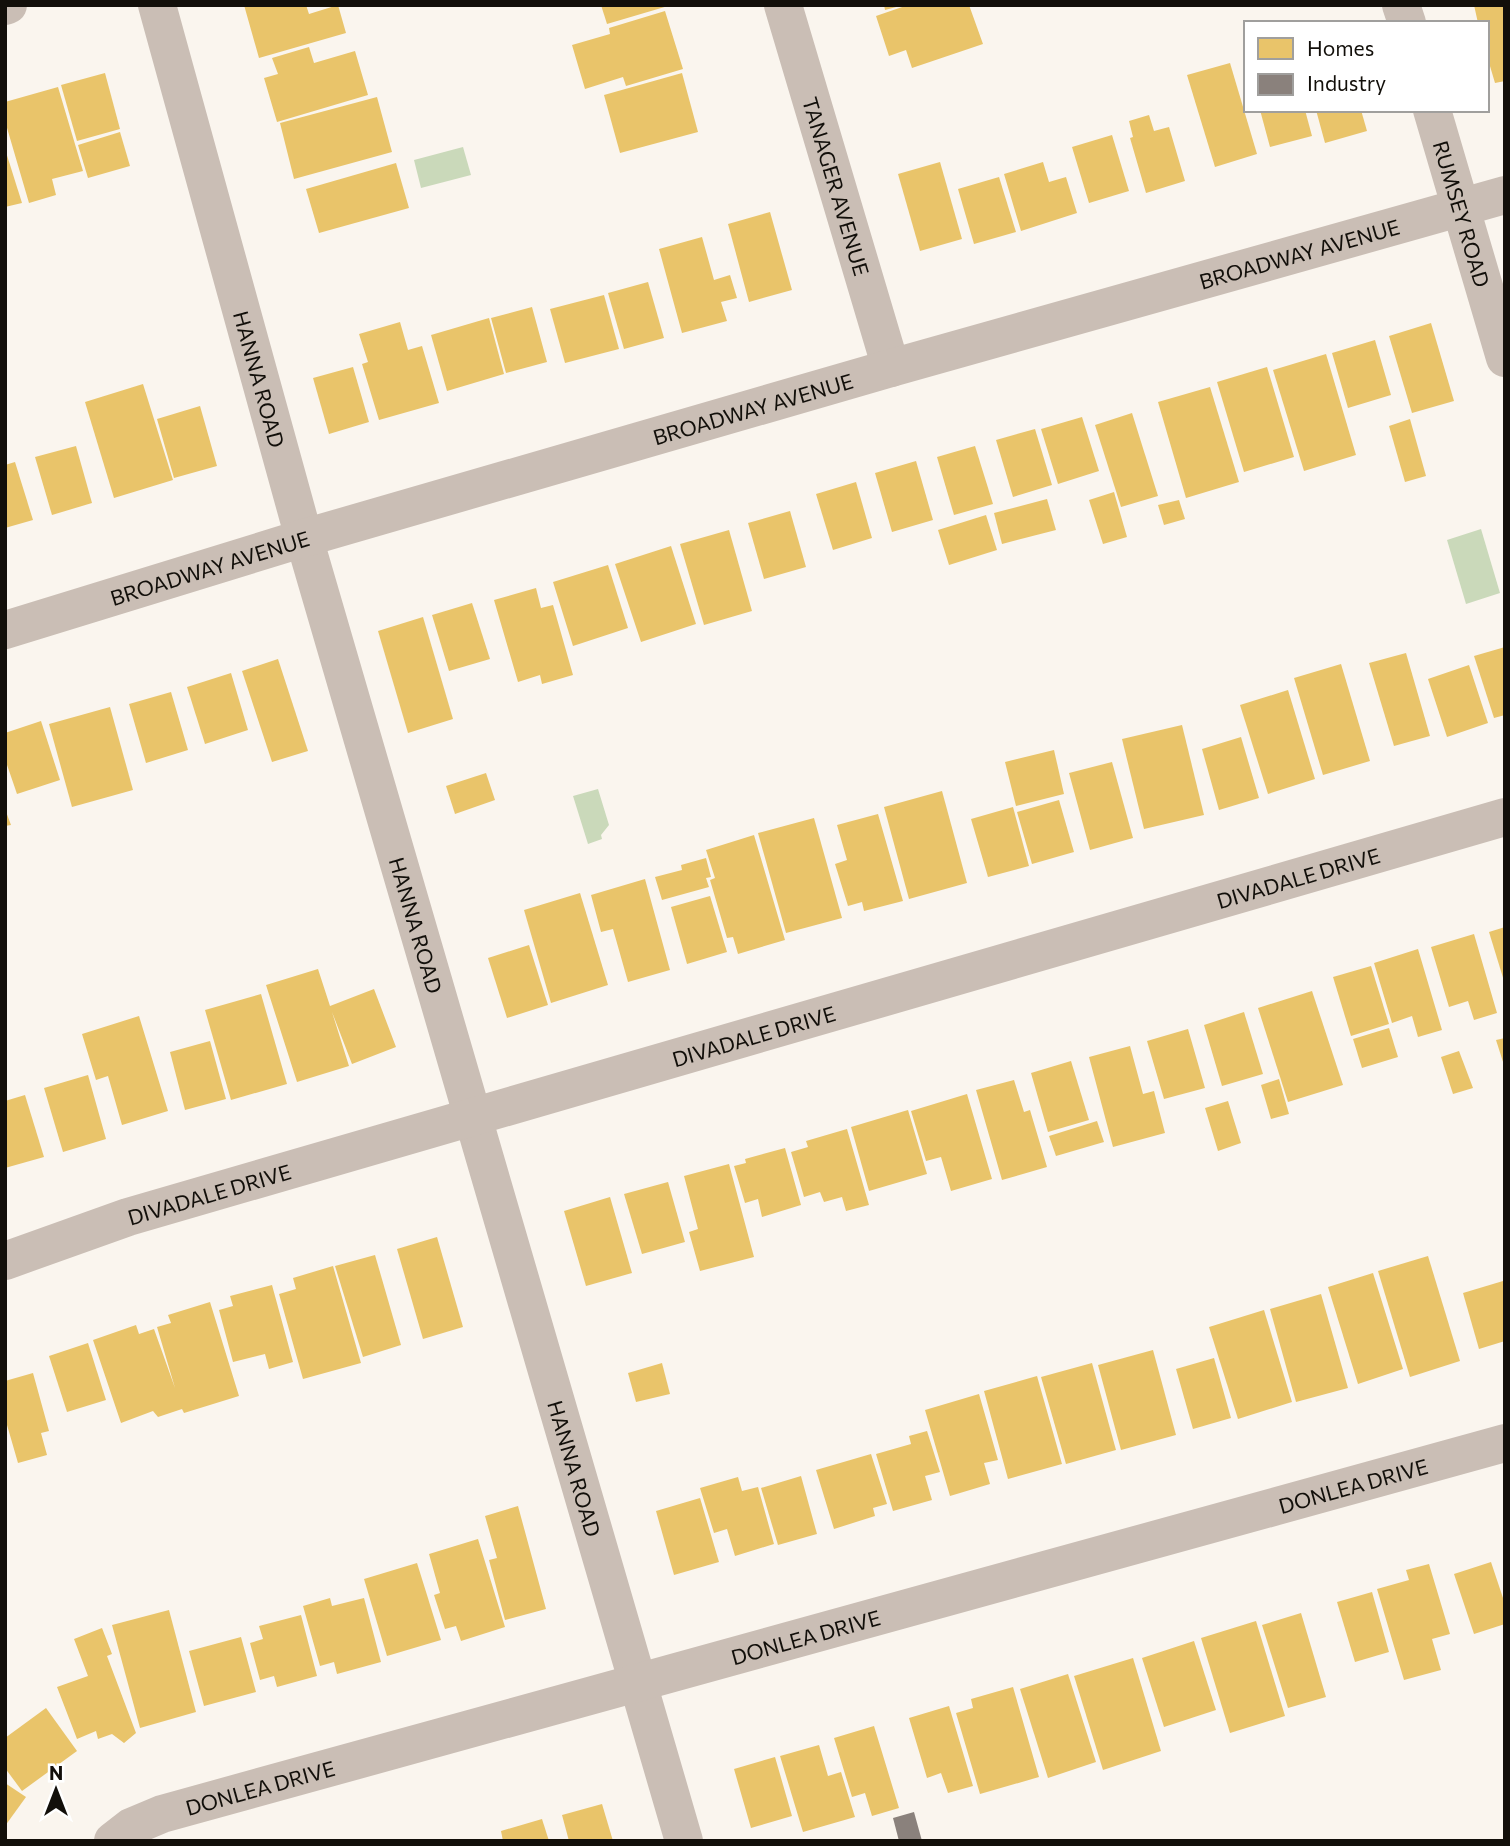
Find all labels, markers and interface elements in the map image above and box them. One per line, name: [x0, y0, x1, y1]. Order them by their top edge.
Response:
legend: [1244, 21, 1489, 112]
text: Homes: [1307, 35, 1374, 60]
text: Industry: [1307, 70, 1386, 95]
street label: TANAGER AVENUE: [798, 94, 875, 279]
street label: RUMSEY ROAD: [1429, 137, 1496, 290]
street label: BROADWAY AVENUE: [1196, 213, 1402, 293]
street label: HANNA ROAD: [229, 308, 291, 450]
street label: BROADWAY AVENUE: [650, 367, 856, 449]
street label: BROADWAY AVENUE: [107, 525, 312, 609]
street label: DIVADALE DRIVE: [1213, 842, 1383, 913]
street label: HANNA ROAD: [385, 854, 449, 996]
street label: DIVADALE DRIVE: [669, 1000, 838, 1071]
street label: DIVADALE DRIVE: [124, 1158, 294, 1229]
street label: HANNA ROAD: [544, 1397, 607, 1539]
street label: DONLEA DRIVE: [1276, 1452, 1430, 1518]
street label: DONLEA DRIVE: [728, 1604, 883, 1669]
street label: DONLEA DRIVE: [182, 1754, 337, 1819]
north arrow: [21, 1755, 91, 1825]
text: N: [49, 1761, 63, 1784]

